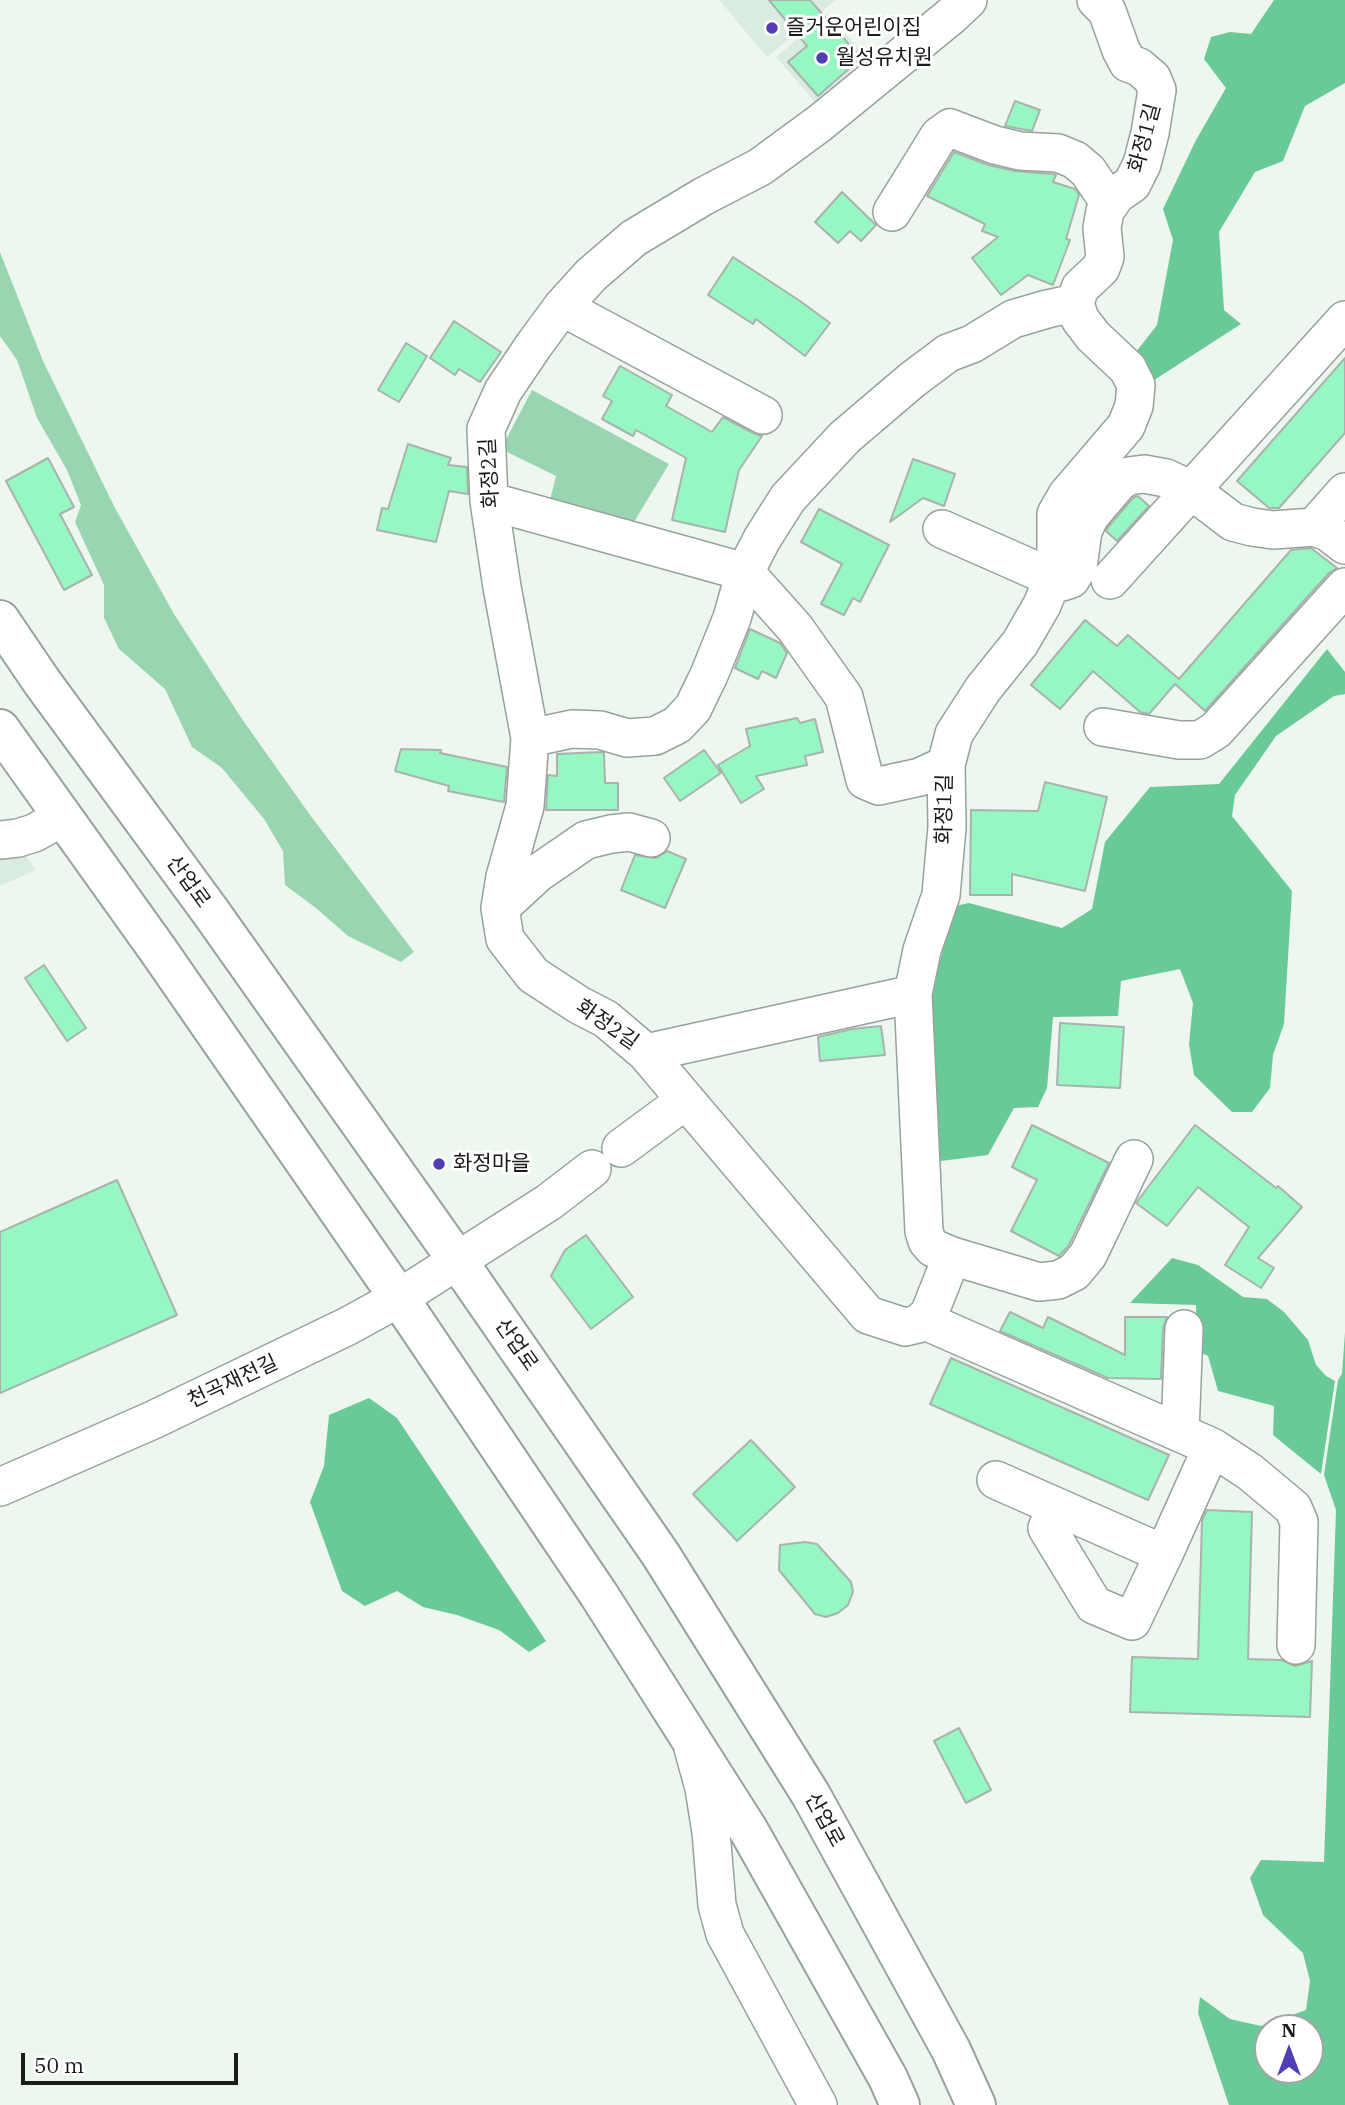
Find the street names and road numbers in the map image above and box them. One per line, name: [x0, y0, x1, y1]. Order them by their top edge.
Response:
street label: 화정1길: [1124, 101, 1166, 175]
street label: 화정2길: [476, 437, 504, 509]
street label: 화정1길: [932, 774, 958, 844]
street label: 산업로: [161, 851, 215, 913]
street label: 화정2길: [571, 994, 643, 1056]
street label: 산업로: [489, 1314, 543, 1376]
street label: 천곡재전길: [184, 1350, 282, 1414]
street label: 산업로: [799, 1789, 849, 1851]

